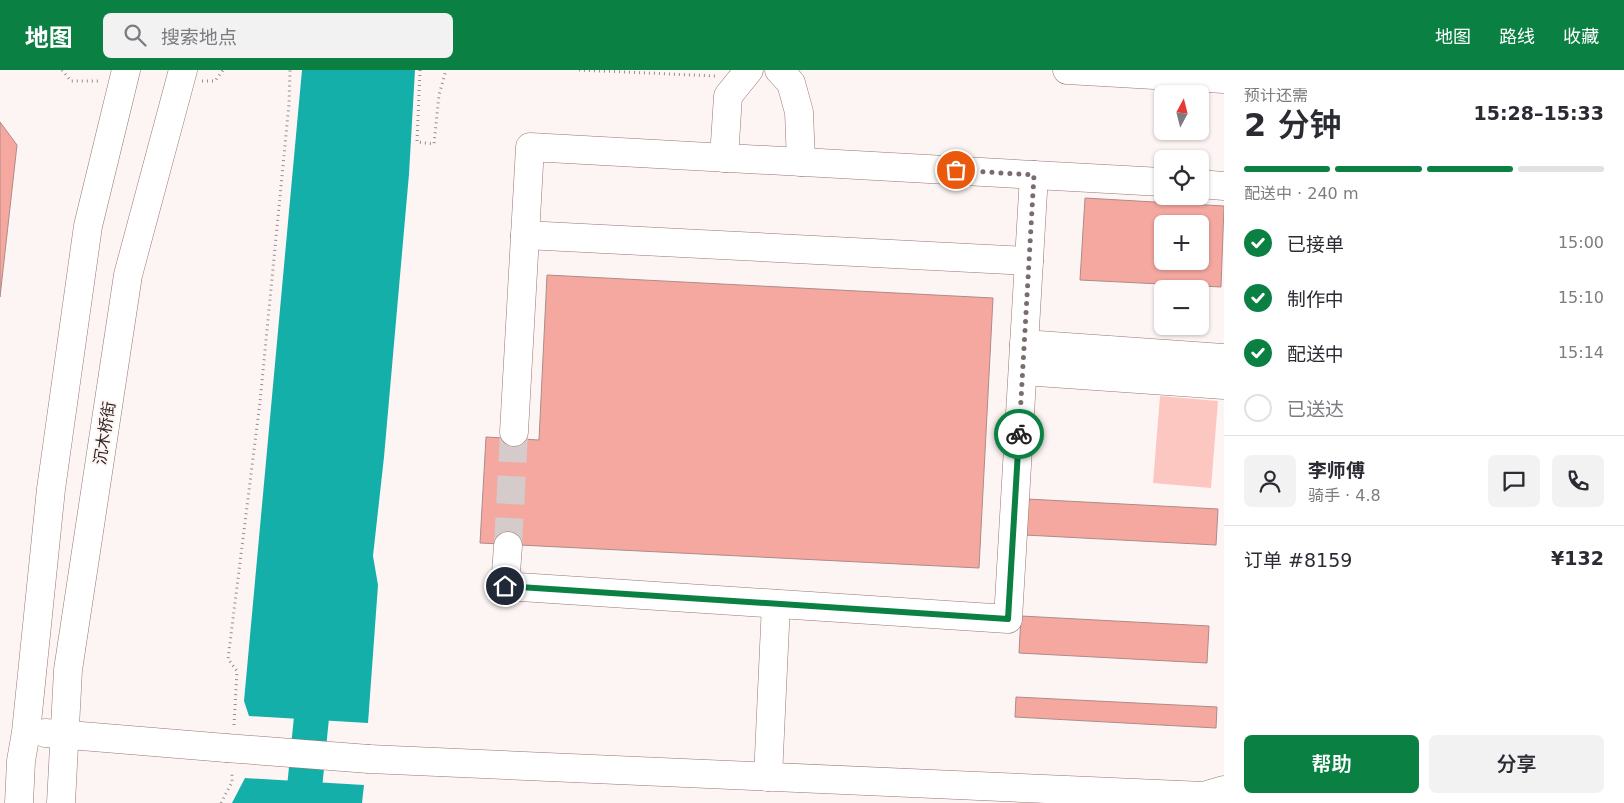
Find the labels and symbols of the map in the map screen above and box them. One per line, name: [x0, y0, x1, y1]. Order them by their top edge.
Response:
north arrow: [1154, 85, 1209, 140]
pin: [935, 149, 977, 191]
street label: 沉木桥街: [90, 400, 119, 466]
courier: [994, 409, 1044, 459]
pin: [484, 565, 526, 607]

